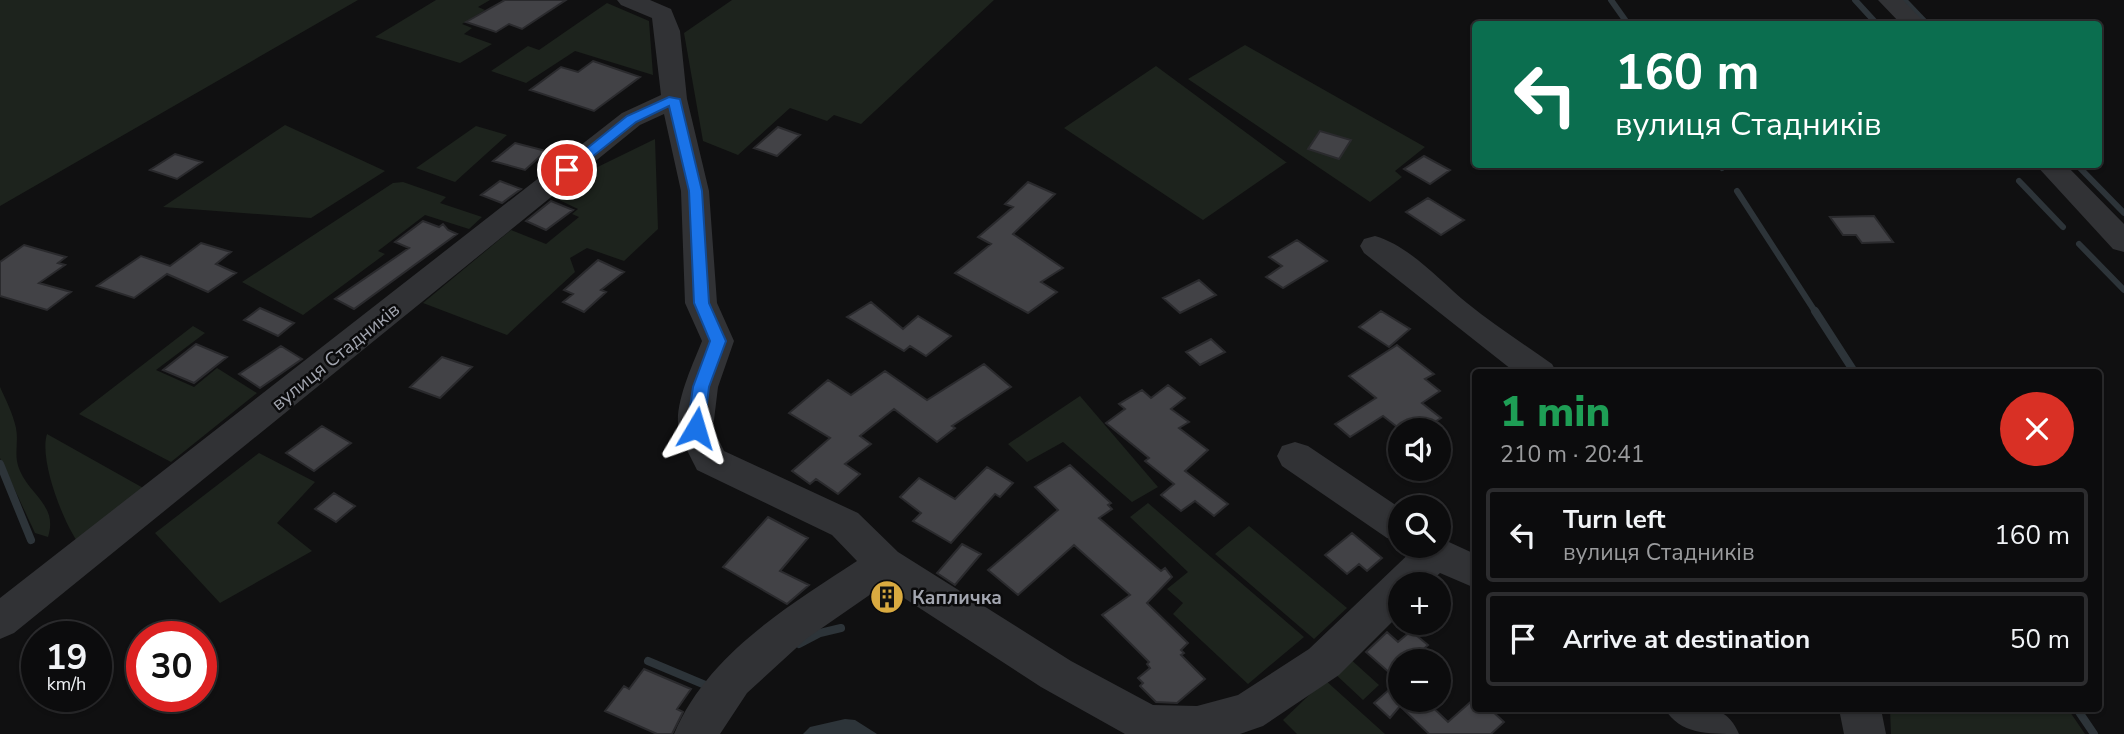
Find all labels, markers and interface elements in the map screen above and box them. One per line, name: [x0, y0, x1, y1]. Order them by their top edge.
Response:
text: 160 m: [1615, 39, 1759, 106]
icon: left: [1500, 49, 1591, 140]
text: вулиця Стадників: [1615, 103, 1881, 146]
pin: [537, 140, 597, 200]
icon: arrive: [548, 151, 586, 189]
street label: вулиця Стадників: [266, 297, 405, 417]
text: 1 min: [1500, 384, 1610, 441]
position arrow: [659, 391, 733, 465]
button: close: [2000, 392, 2074, 466]
map controls: [1388, 418, 1451, 712]
button: sound: [1388, 418, 1451, 481]
text: 210 m · 20:41: [1500, 439, 1645, 470]
button: search: [1388, 495, 1451, 558]
text: Turn left: [1563, 502, 1666, 537]
icon: left: [1504, 516, 1542, 554]
text: 160 m: [1994, 518, 2070, 553]
text: вулиця Стадників: [1563, 537, 1755, 568]
button: +: [1388, 572, 1451, 635]
building icon: Капличка: [868, 578, 906, 616]
place label: Капличка: [912, 585, 1002, 611]
icon: arrive: [1504, 620, 1542, 658]
speed limit sign: 30: [126, 621, 217, 712]
text: Arrive at destination: [1563, 622, 1810, 657]
text: 50 m: [2010, 622, 2070, 657]
text: 19: [45, 634, 88, 681]
button: −: [1388, 649, 1451, 712]
text: km/h: [47, 672, 86, 696]

